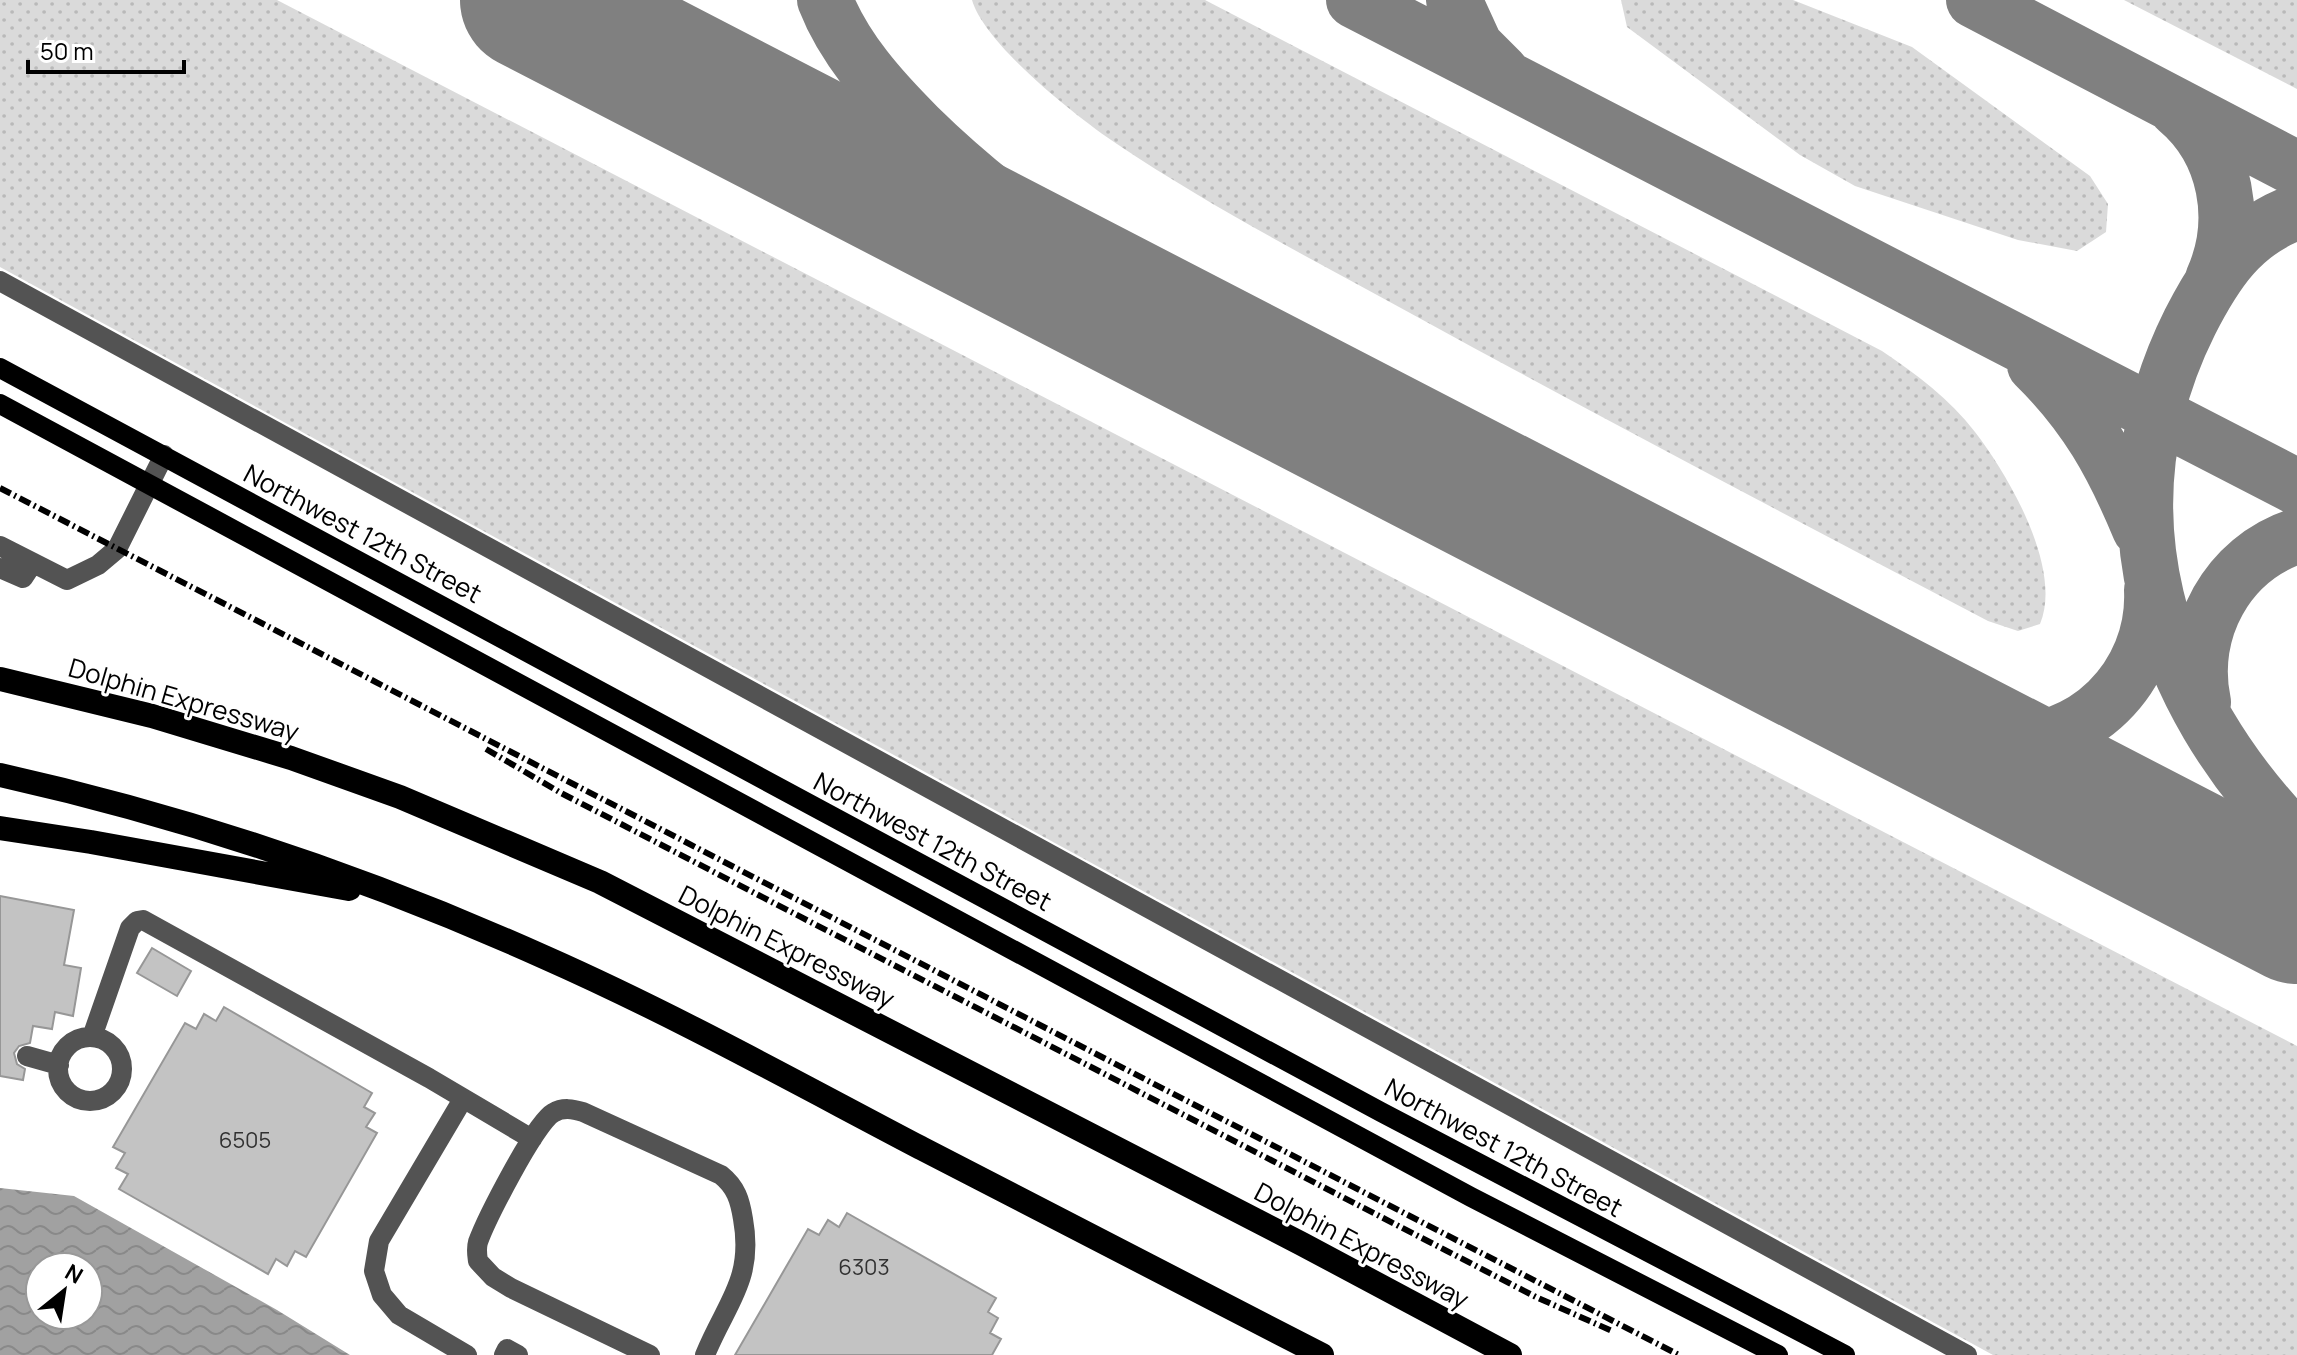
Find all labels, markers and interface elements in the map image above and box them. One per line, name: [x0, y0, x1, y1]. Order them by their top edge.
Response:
scale bar: [28, 24, 184, 74]
text: 50 m: [40, 34, 94, 67]
street label: Northwest 12th Street: [238, 455, 488, 611]
street label: Dolphin Expressway: [65, 649, 304, 749]
street label: Northwest 12th Street: [808, 763, 1058, 919]
street label: Dolphin Expressway: [673, 876, 901, 1016]
street label: Northwest 12th Street: [1379, 1069, 1629, 1225]
house number: 6505: [219, 1125, 271, 1155]
street label: Dolphin Expressway: [1248, 1173, 1476, 1317]
north arrow: [24, 1251, 104, 1331]
house number: 6303: [838, 1252, 890, 1282]
text: N: [60, 1257, 88, 1291]

